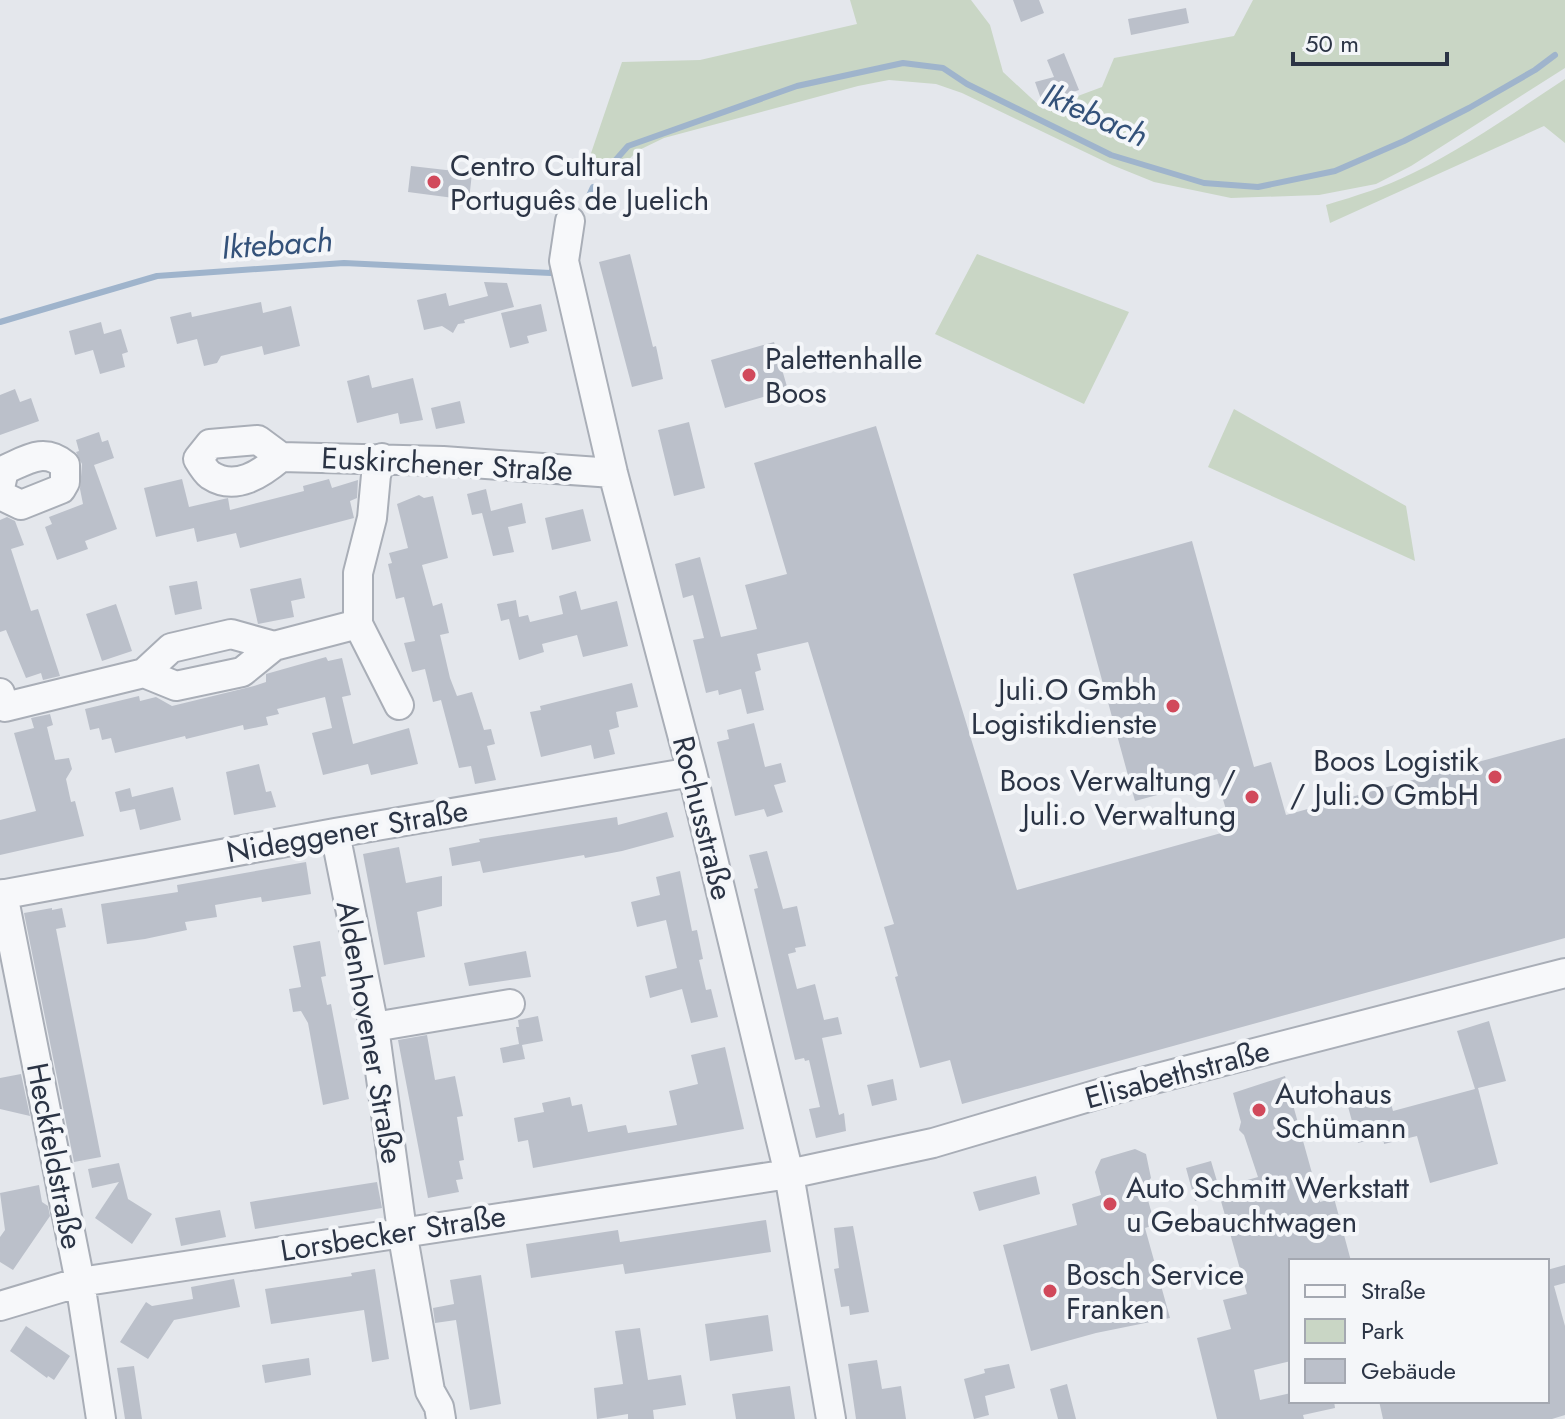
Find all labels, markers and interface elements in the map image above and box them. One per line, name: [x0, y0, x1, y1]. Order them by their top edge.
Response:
scale bar: [1293, 16, 1447, 66]
text: 50 m: [1305, 26, 1359, 61]
water label: Iktebach: [1035, 71, 1155, 159]
place label: Centro Cultural Português de Juelich: [450, 144, 709, 221]
marker: Centro Cultural Português de Juelich: [425, 173, 443, 191]
water label: Iktebach: [220, 217, 334, 271]
place label: Palettenhalle Boos: [765, 337, 922, 414]
marker: Palettenhalle Boos: [740, 366, 758, 384]
street label: Euskirchener Straße: [320, 436, 574, 492]
place label: Juli.O Gmbh Logistikdienste: [971, 668, 1157, 745]
marker: Juli.O Gmbh Logistikdienste: [1164, 697, 1182, 715]
street label: Rochusstraße: [662, 732, 744, 904]
place label: Boos Logistik / Juli.O GmbH: [1290, 739, 1480, 816]
place label: Boos Verwaltung / Juli.o Verwaltung: [999, 759, 1236, 836]
marker: Boos Logistik / Juli.O GmbH: [1486, 768, 1504, 786]
marker: Boos Verwaltung / Juli.o Verwaltung: [1243, 788, 1261, 806]
street label: Nideggener Straße: [223, 789, 471, 873]
street label: Aldenhovener Straße: [326, 897, 414, 1167]
street label: Elisabethstraße: [1080, 1029, 1274, 1119]
street label: Heckfeldstraße: [16, 1059, 94, 1253]
place label: Autohaus Schümann: [1275, 1072, 1407, 1149]
marker: Autohaus Schümann: [1250, 1101, 1268, 1119]
place label: Auto Schmitt Werkstatt u Gebauchtwagen: [1126, 1166, 1410, 1243]
street label: Lorsbecker Straße: [277, 1194, 509, 1272]
marker: Auto Schmitt Werkstatt u Gebauchtwagen: [1101, 1195, 1119, 1213]
place label: Bosch Service Franken: [1066, 1253, 1244, 1330]
legend: [1289, 1259, 1549, 1403]
text: Straße: [1361, 1273, 1426, 1308]
marker: Bosch Service Franken: [1041, 1282, 1059, 1300]
text: Park: [1361, 1313, 1404, 1348]
text: Gebäude: [1361, 1353, 1456, 1388]

